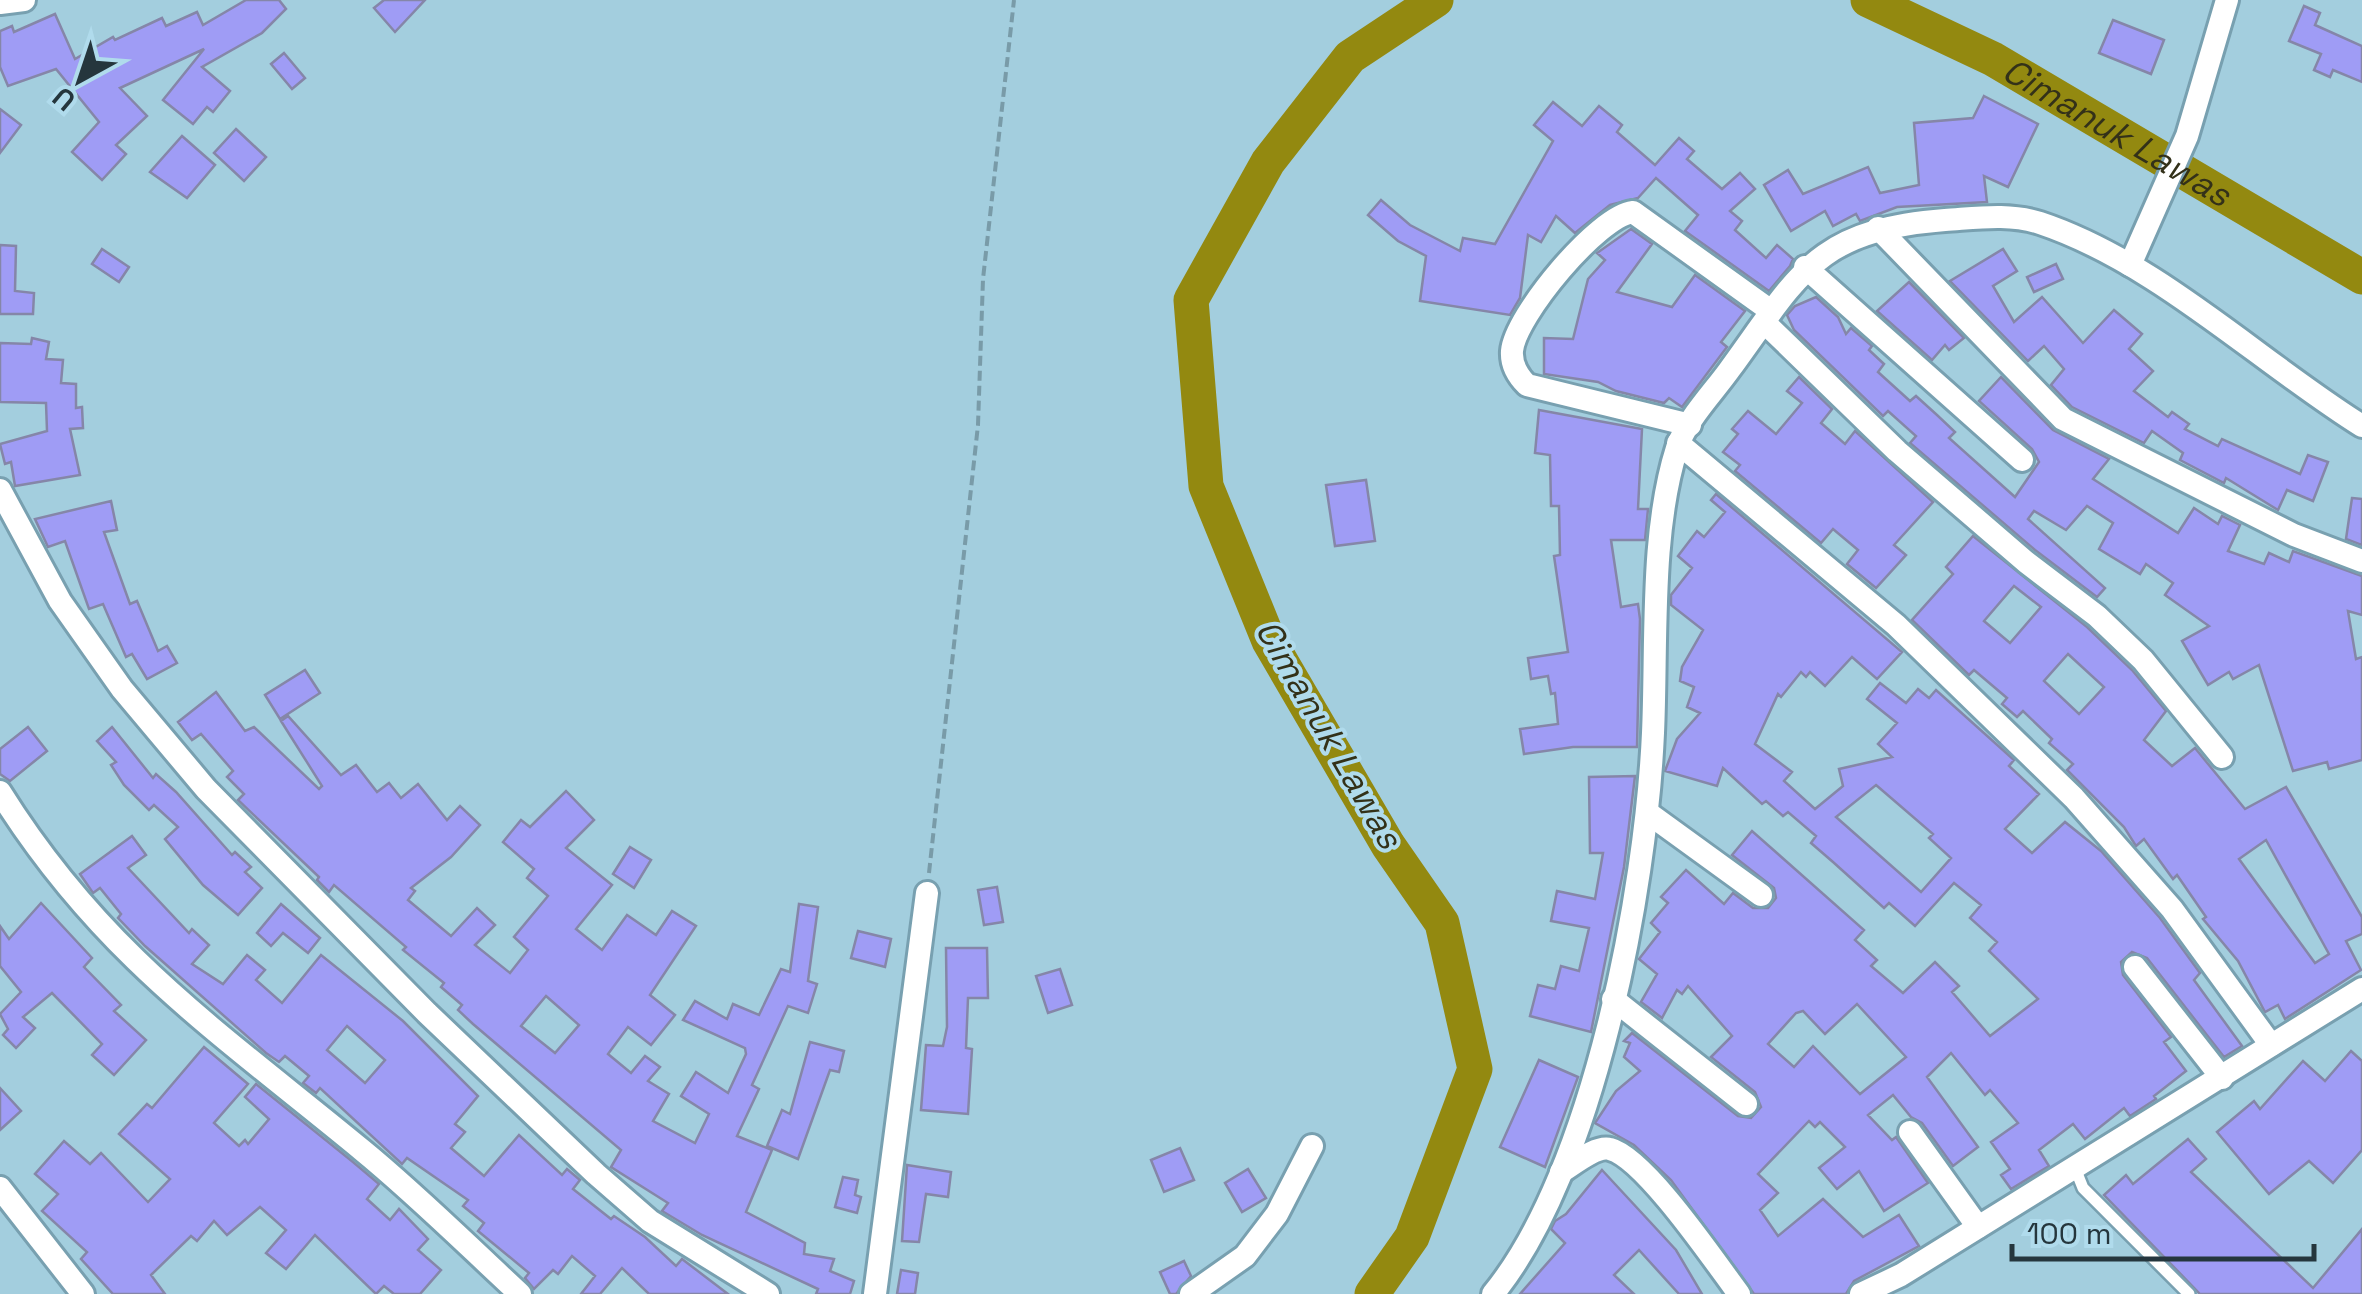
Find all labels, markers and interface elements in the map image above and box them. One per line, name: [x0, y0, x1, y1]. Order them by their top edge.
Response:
north arrow: [30, 30, 130, 130]
water label: Cimanuk Lawas: [1995, 48, 2240, 217]
text: U: [45, 79, 83, 119]
water label: Cimanuk Lawas: [1246, 612, 1413, 858]
scale bar: [2012, 1199, 2314, 1261]
text: 100 m: [2027, 1214, 2112, 1253]

